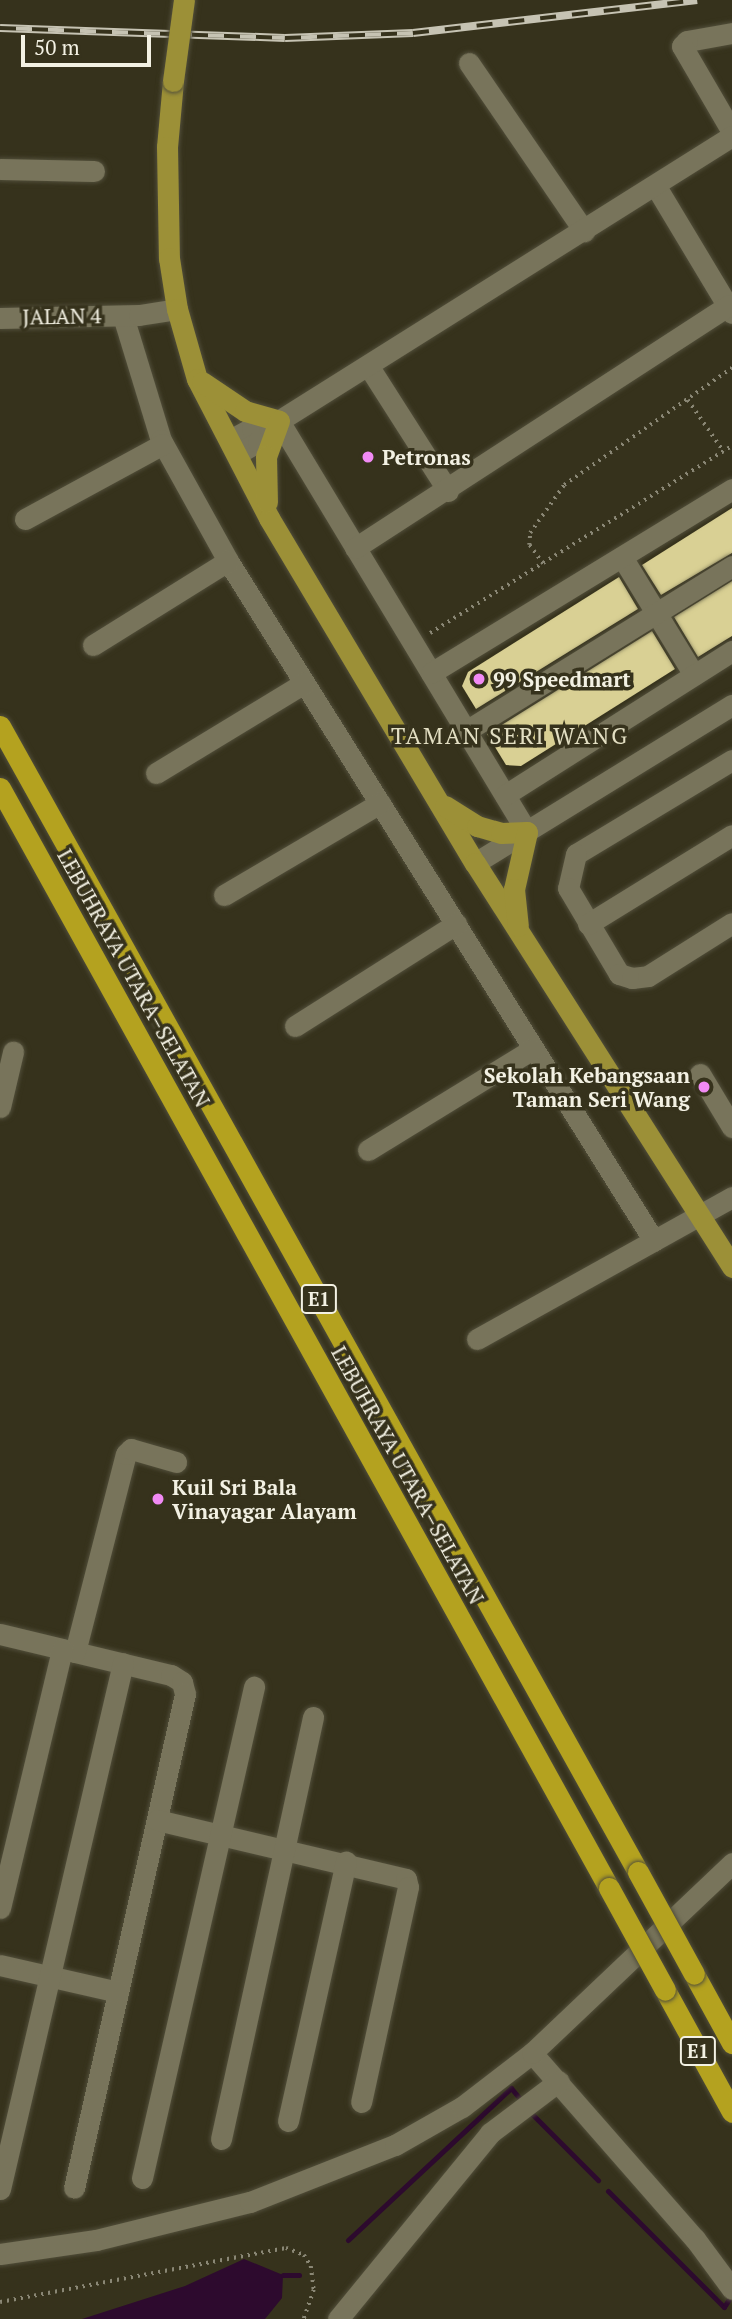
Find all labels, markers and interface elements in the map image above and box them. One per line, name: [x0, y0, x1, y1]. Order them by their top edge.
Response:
scale bar: [24, 21, 154, 65]
text: 50 m: [34, 33, 80, 61]
street label: JALAN 4: [22, 303, 102, 329]
place label: Petronas: [382, 444, 471, 470]
marker: Petronas: [360, 449, 376, 465]
place label: 99 Speedmart: [493, 666, 631, 692]
marker: 99 Speedmart: [471, 671, 487, 687]
district label: TAMAN SERI WANG: [393, 722, 627, 750]
street label: LEBUHRAYA UTARA–SELATAN: [52, 844, 216, 1112]
place label: Sekolah Kebangsaan Taman Seri Wang: [484, 1062, 690, 1112]
marker: Sekolah Kebangsaan Taman Seri Wang: [696, 1079, 712, 1095]
road number: E1: [300, 1284, 338, 1315]
street label: LEBUHRAYA UTARA–SELATAN: [326, 1341, 490, 1609]
place label: Kuil Sri Bala Vinayagar Alayam: [172, 1474, 357, 1524]
marker: Kuil Sri Bala Vinayagar Alayam: [150, 1491, 166, 1507]
road number: E1: [679, 2036, 717, 2066]

